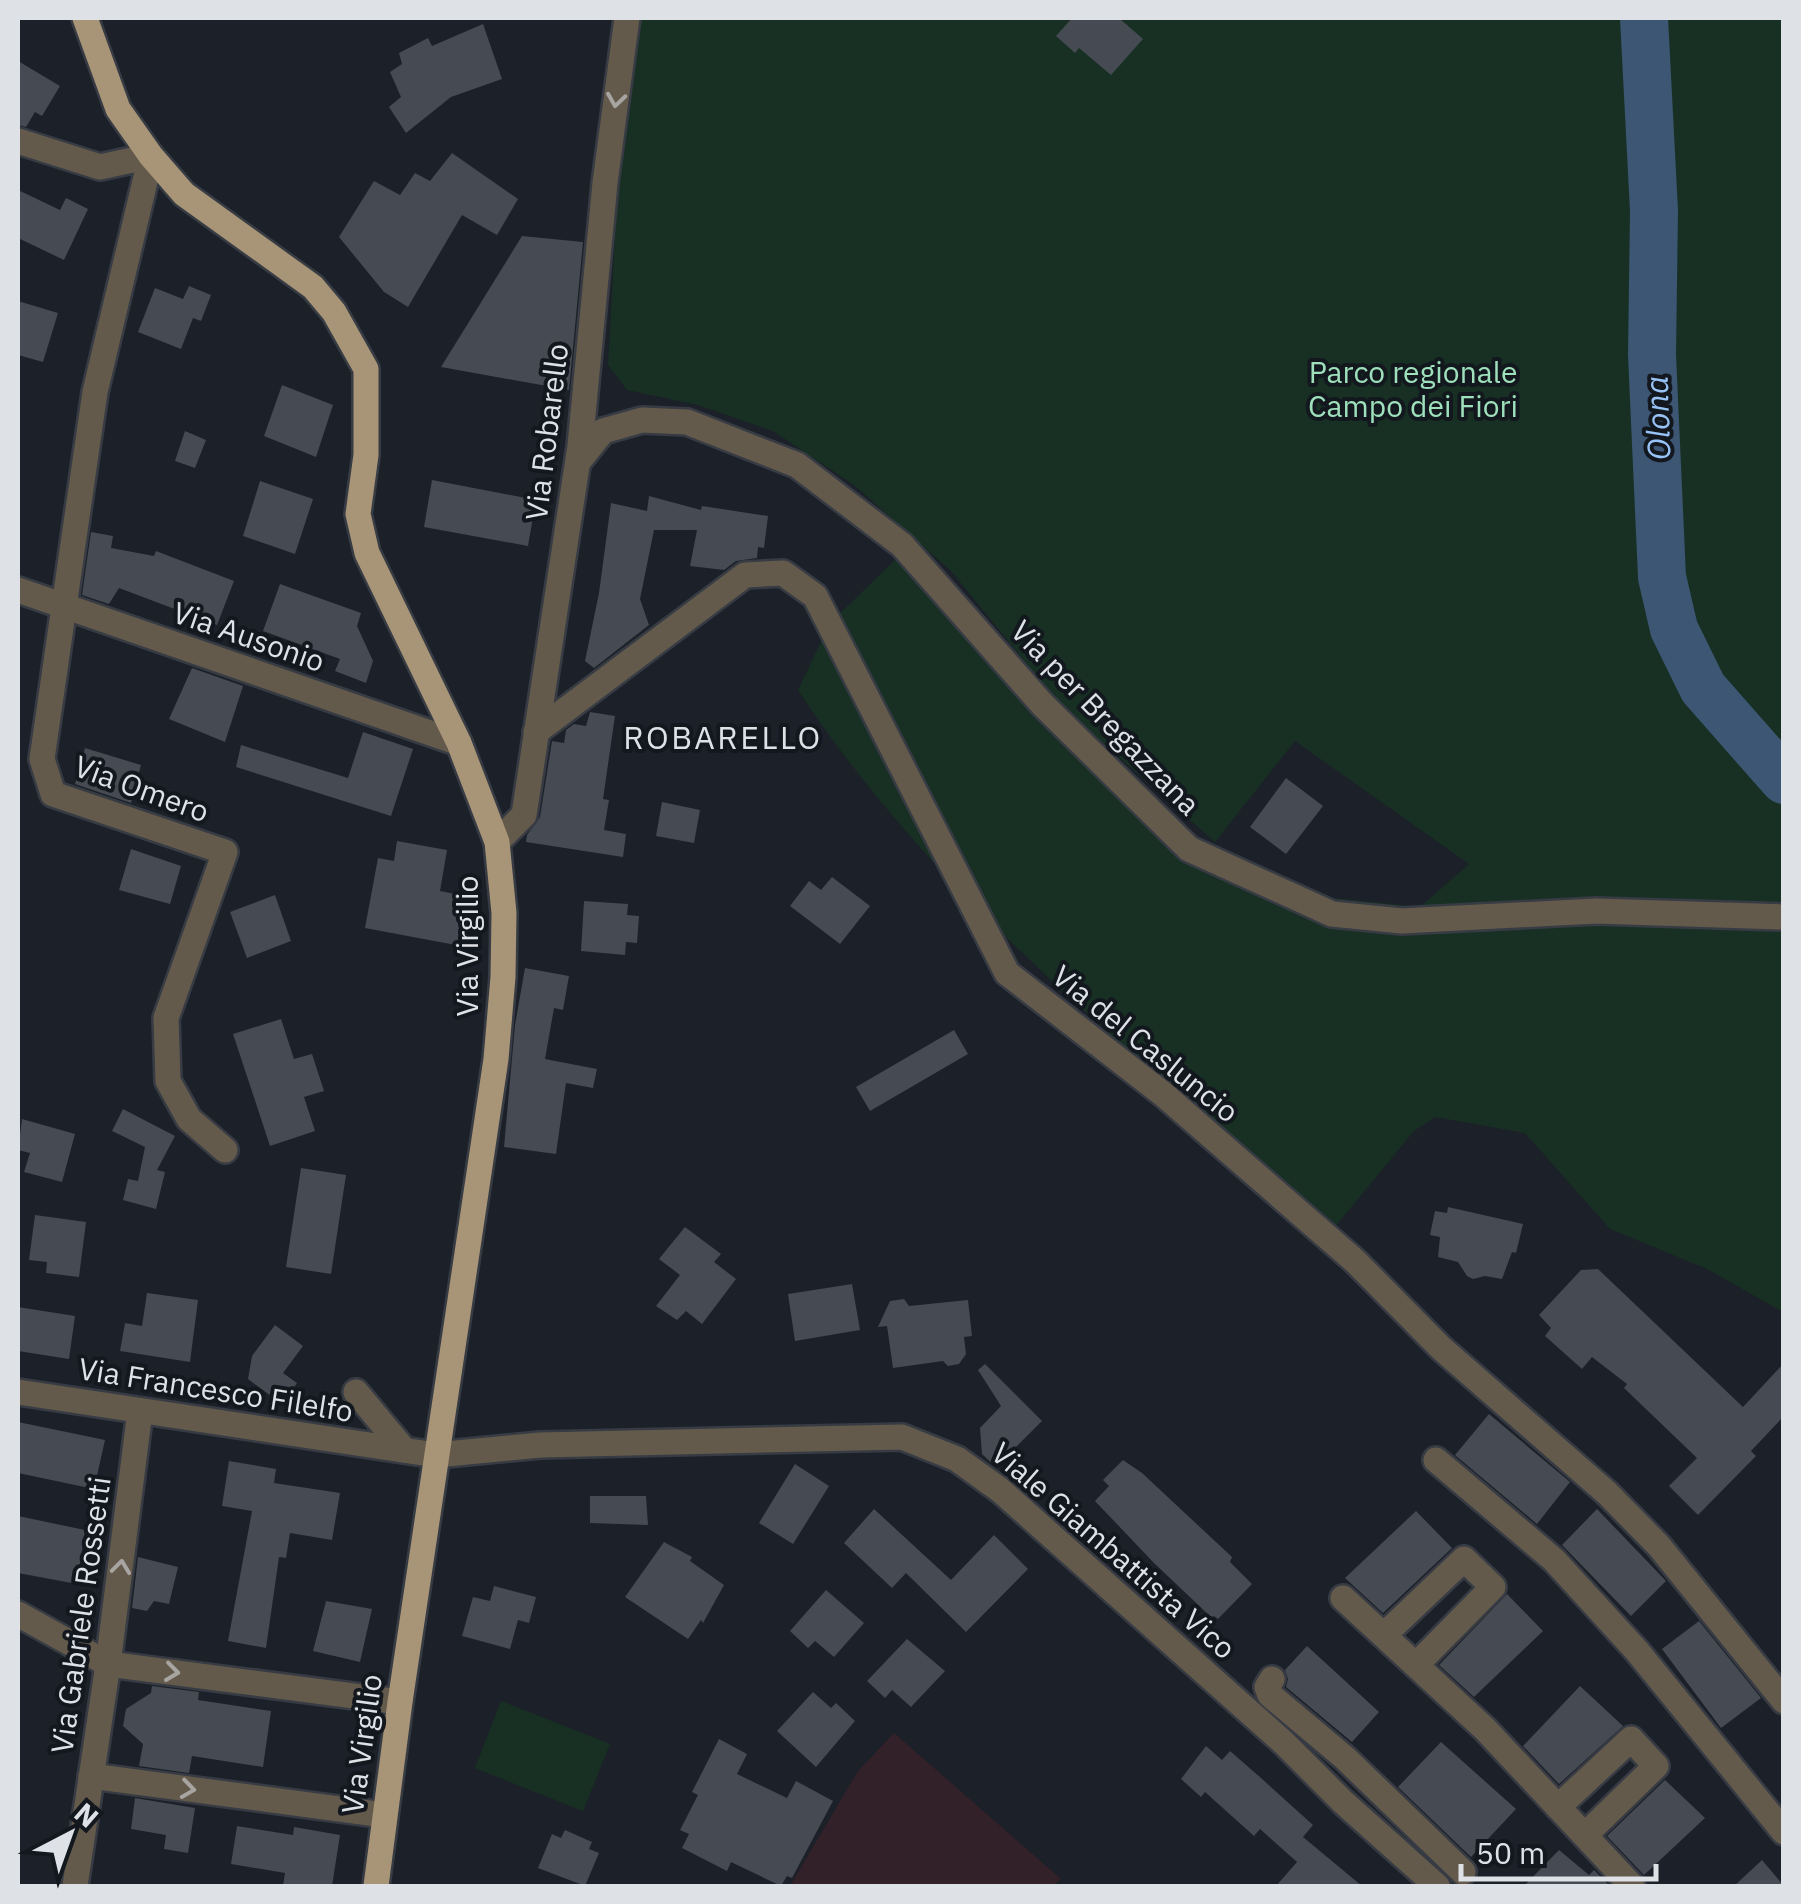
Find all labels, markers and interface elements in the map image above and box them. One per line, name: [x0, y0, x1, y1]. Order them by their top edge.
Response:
one-way arrow: [606, 92, 627, 108]
street label: Via Robarello: [516, 341, 576, 523]
park label: Parco regionale Campo dei Fiori: [1308, 352, 1518, 425]
water label: Olona: [1635, 375, 1679, 461]
street label: Via Ausonio: [168, 592, 330, 680]
street label: Via per Bregazzana: [1003, 611, 1209, 823]
district label: ROBARELLO: [623, 716, 823, 758]
street label: Via Omero: [69, 746, 215, 830]
street label: Via Virgilio: [447, 876, 486, 1016]
street label: Via del Casluncio: [1045, 956, 1247, 1130]
street label: Via Francesco Filelfo: [76, 1348, 356, 1430]
street label: Viale Giambattista Vico: [984, 1433, 1244, 1667]
street label: Via Gabriele Rossetti: [41, 1474, 119, 1756]
one-way arrow: [109, 1559, 130, 1575]
one-way arrow: [164, 1661, 180, 1682]
street label: Via Virgilio: [332, 1672, 390, 1816]
one-way arrow: [181, 1778, 197, 1799]
north arrow: [20, 1784, 120, 1884]
text: N: [67, 1794, 107, 1835]
scale bar: [1461, 1819, 1656, 1881]
text: 50 m: [1476, 1833, 1545, 1872]

